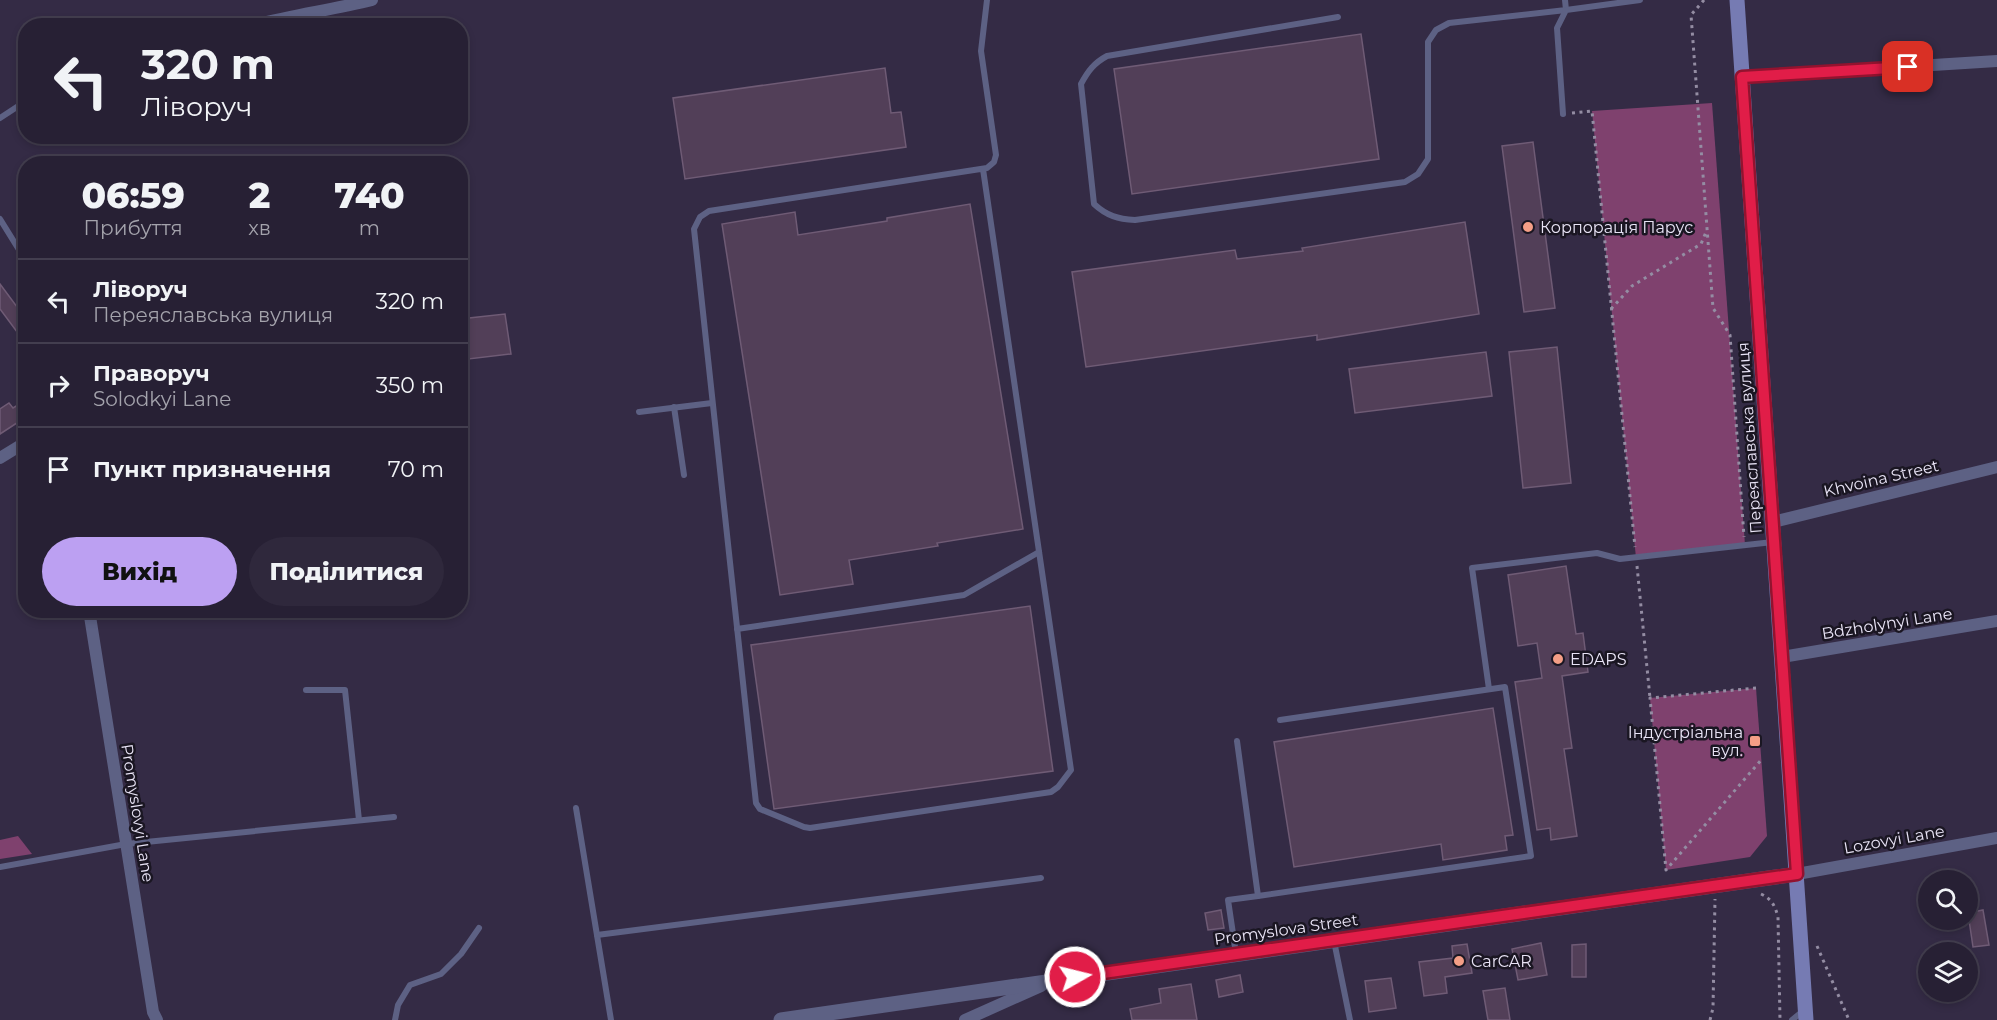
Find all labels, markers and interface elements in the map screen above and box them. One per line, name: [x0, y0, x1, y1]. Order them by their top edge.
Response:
text: 320 m: [141, 38, 275, 90]
pin: [1882, 41, 1933, 92]
icon: left: [42, 42, 120, 120]
icon: arrive: [1891, 50, 1924, 83]
text: Ліворуч: [141, 90, 253, 123]
text: 06:59: [81, 173, 185, 217]
text: 2: [249, 173, 270, 217]
text: 740: [334, 173, 405, 217]
text: Прибуття: [84, 216, 183, 240]
text: хв: [248, 216, 271, 240]
text: m: [359, 216, 380, 240]
place label: Корпорація Парус: [1540, 218, 1693, 237]
marker: Корпорація Парус: [1521, 220, 1535, 234]
text: Ліворуч: [93, 276, 188, 303]
icon: left: [42, 285, 75, 318]
text: 320 m: [376, 288, 444, 315]
text: Переяславська вулиця: [93, 303, 333, 327]
street label: Переяславська вулиця: [1733, 342, 1766, 534]
text: Праворуч: [93, 360, 210, 387]
icon: right: [42, 369, 75, 402]
text: 350 m: [376, 372, 444, 399]
text: Solodkyi Lane: [93, 387, 231, 411]
icon: arrive: [42, 453, 75, 486]
text: Пункт призначення: [93, 456, 331, 483]
text: 70 m: [388, 456, 444, 483]
street label: Khvoina Street: [1822, 456, 1941, 501]
button: Вихід: [42, 537, 237, 606]
button: Поділитися: [249, 537, 444, 606]
street label: Bdzholynyi Lane: [1820, 604, 1954, 643]
place label: EDAPS: [1570, 650, 1627, 669]
marker: EDAPS: [1551, 652, 1565, 666]
place label: Індустріальна вул.: [1628, 723, 1743, 760]
marker: Індустріальна вул.: [1748, 734, 1762, 748]
street label: Promyslovyi Lane: [117, 743, 158, 884]
street label: Lozovyi Lane: [1842, 821, 1946, 858]
map controls: [1918, 870, 1978, 1002]
button: search: [1918, 870, 1978, 930]
street label: Promyslova Street: [1213, 910, 1360, 949]
button: layers: [1918, 942, 1978, 1002]
position arrow: [1043, 945, 1107, 1009]
place label: CarCAR: [1471, 952, 1532, 971]
marker: CarCAR: [1452, 954, 1466, 968]

